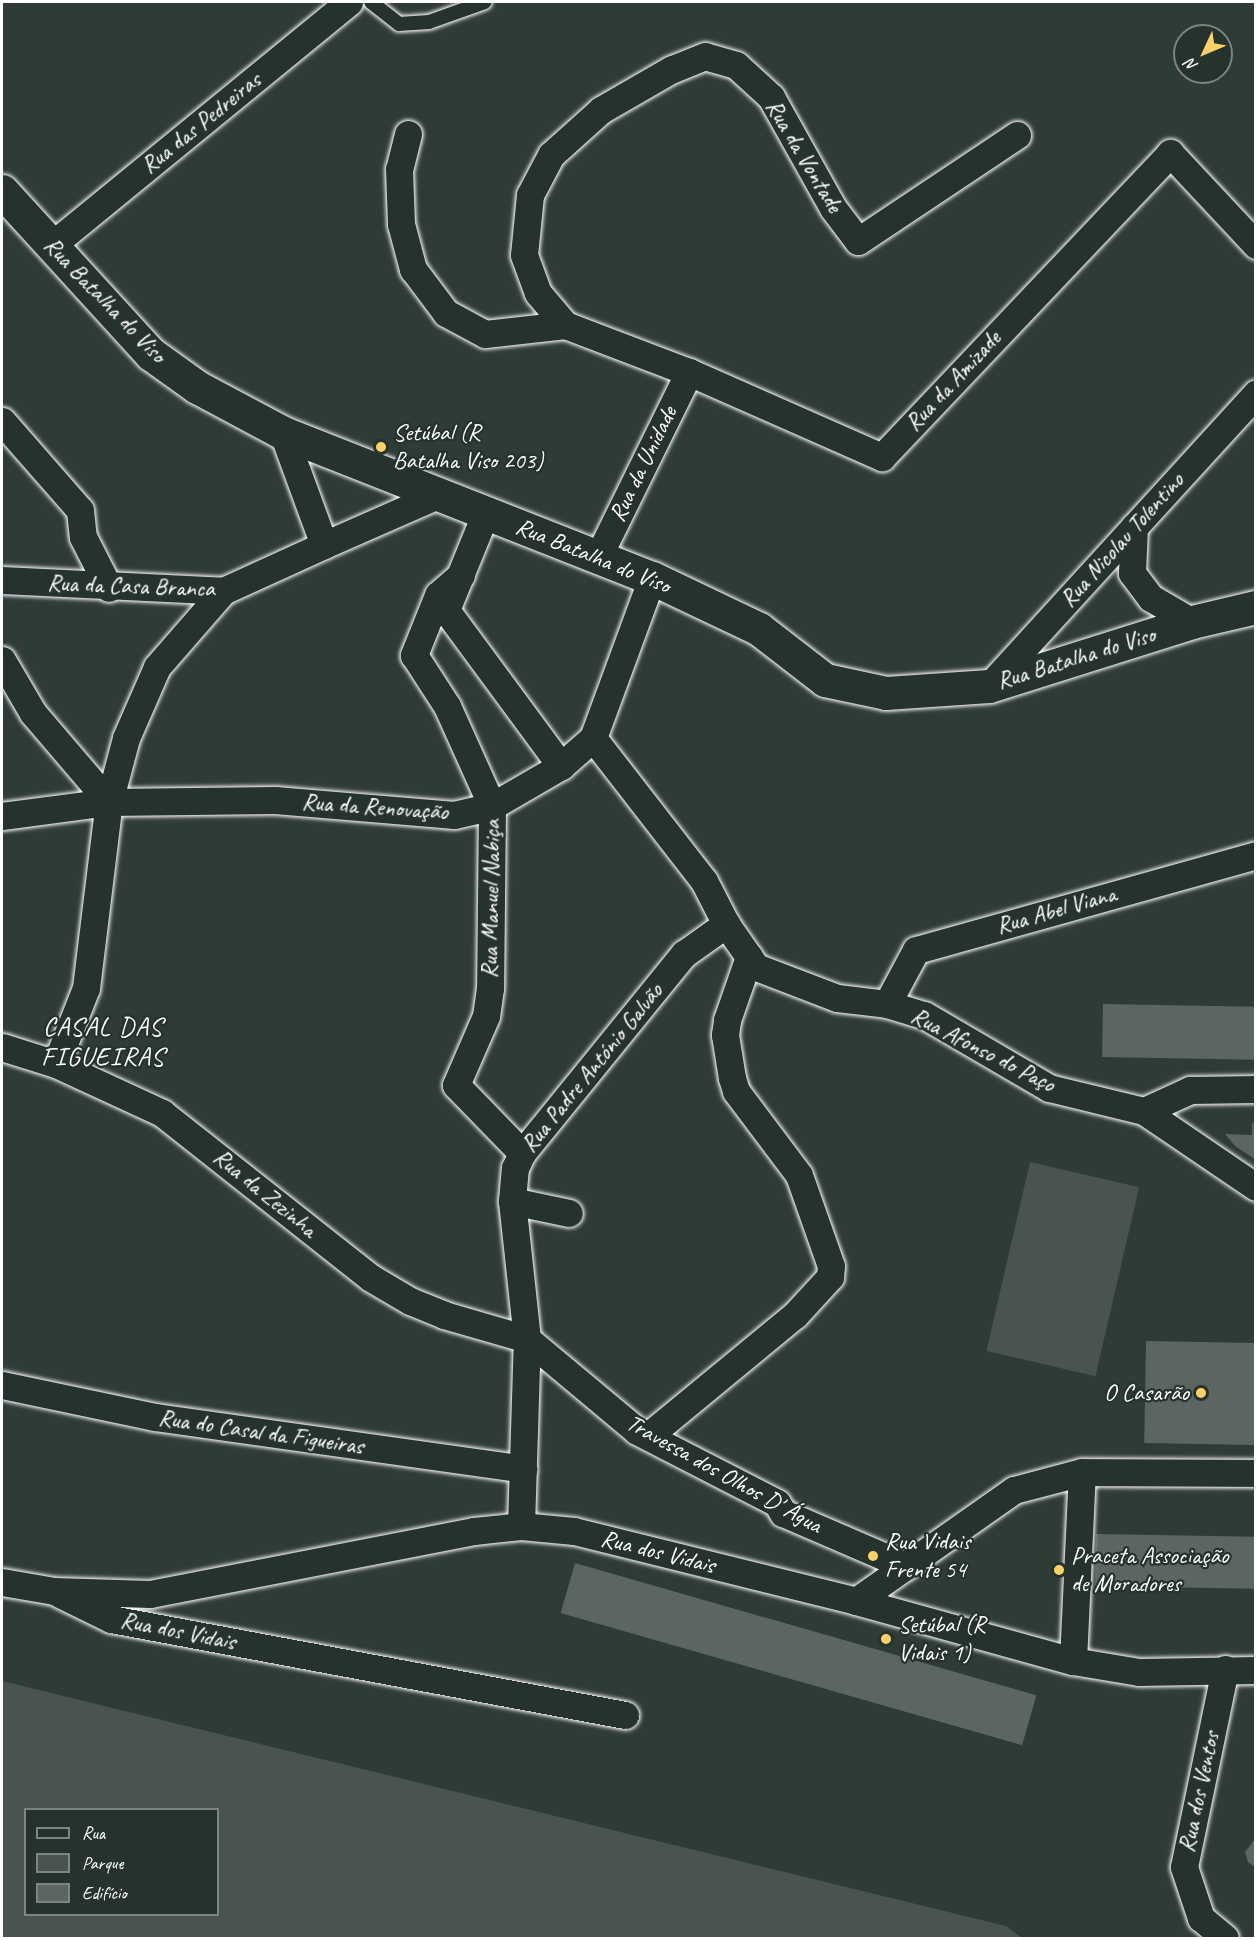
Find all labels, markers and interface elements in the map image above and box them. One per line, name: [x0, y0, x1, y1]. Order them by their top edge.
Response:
north arrow: [1173, 24, 1233, 84]
text: N: [1181, 55, 1202, 76]
street label: Rua das Pedreiras: [135, 66, 267, 180]
street label: Rua da Vontade: [759, 94, 849, 218]
street label: Rua Batalha do Viso: [38, 231, 172, 369]
street label: Rua da Amizade: [899, 325, 1007, 437]
street label: Rua da Unidade: [603, 401, 683, 527]
place label: Setúbal (R Batalha Viso 203): [393, 419, 543, 475]
marker: Setúbal (R Batalha Viso 203): [374, 440, 388, 454]
street label: Rua Nicolau Tolentino: [1053, 466, 1191, 614]
street label: Rua Batalha do Viso: [511, 512, 675, 600]
street label: Rua da Casa Branca: [46, 569, 216, 603]
street label: Rua Batalha do Viso: [993, 620, 1159, 696]
street label: Rua da Renovação: [301, 788, 449, 826]
street label: Rua Manuel Nabiça: [475, 819, 507, 979]
street label: Rua Abel Viana: [993, 879, 1119, 941]
street label: Rua Padre António Galvão: [515, 977, 669, 1159]
street label: Rua Afonso do Paço: [906, 1001, 1060, 1099]
district label: CASAL DAS FIGUEIRAS: [41, 1011, 165, 1072]
street label: Rua da Zezinha: [207, 1142, 323, 1244]
place label: O Casarão: [1104, 1379, 1189, 1407]
marker: O Casarão: [1194, 1386, 1208, 1400]
street label: Rua do Casal da Figueiras: [156, 1403, 366, 1461]
street label: Travessa dos Olhos D' Água: [621, 1408, 827, 1540]
street label: Rua dos Vidais: [598, 1524, 718, 1580]
place label: Rua Vidais Frente 54: [885, 1528, 969, 1584]
place label: Praceta Associação de Moradores: [1071, 1542, 1228, 1598]
marker: Rua Vidais Frente 54: [866, 1549, 880, 1563]
marker: Praceta Associação de Moradores: [1052, 1563, 1066, 1577]
street label: Rua dos Vidais: [118, 1606, 238, 1656]
place label: Setúbal (R Vidais 1): [898, 1611, 985, 1667]
marker: Setúbal (R Vidais 1): [879, 1632, 893, 1646]
street label: Rua dos Ventos: [1172, 1729, 1226, 1855]
legend: [24, 1808, 219, 1916]
text: Rua: [82, 1822, 105, 1844]
text: Parque: [82, 1852, 123, 1874]
text: Edifício: [82, 1882, 127, 1904]

